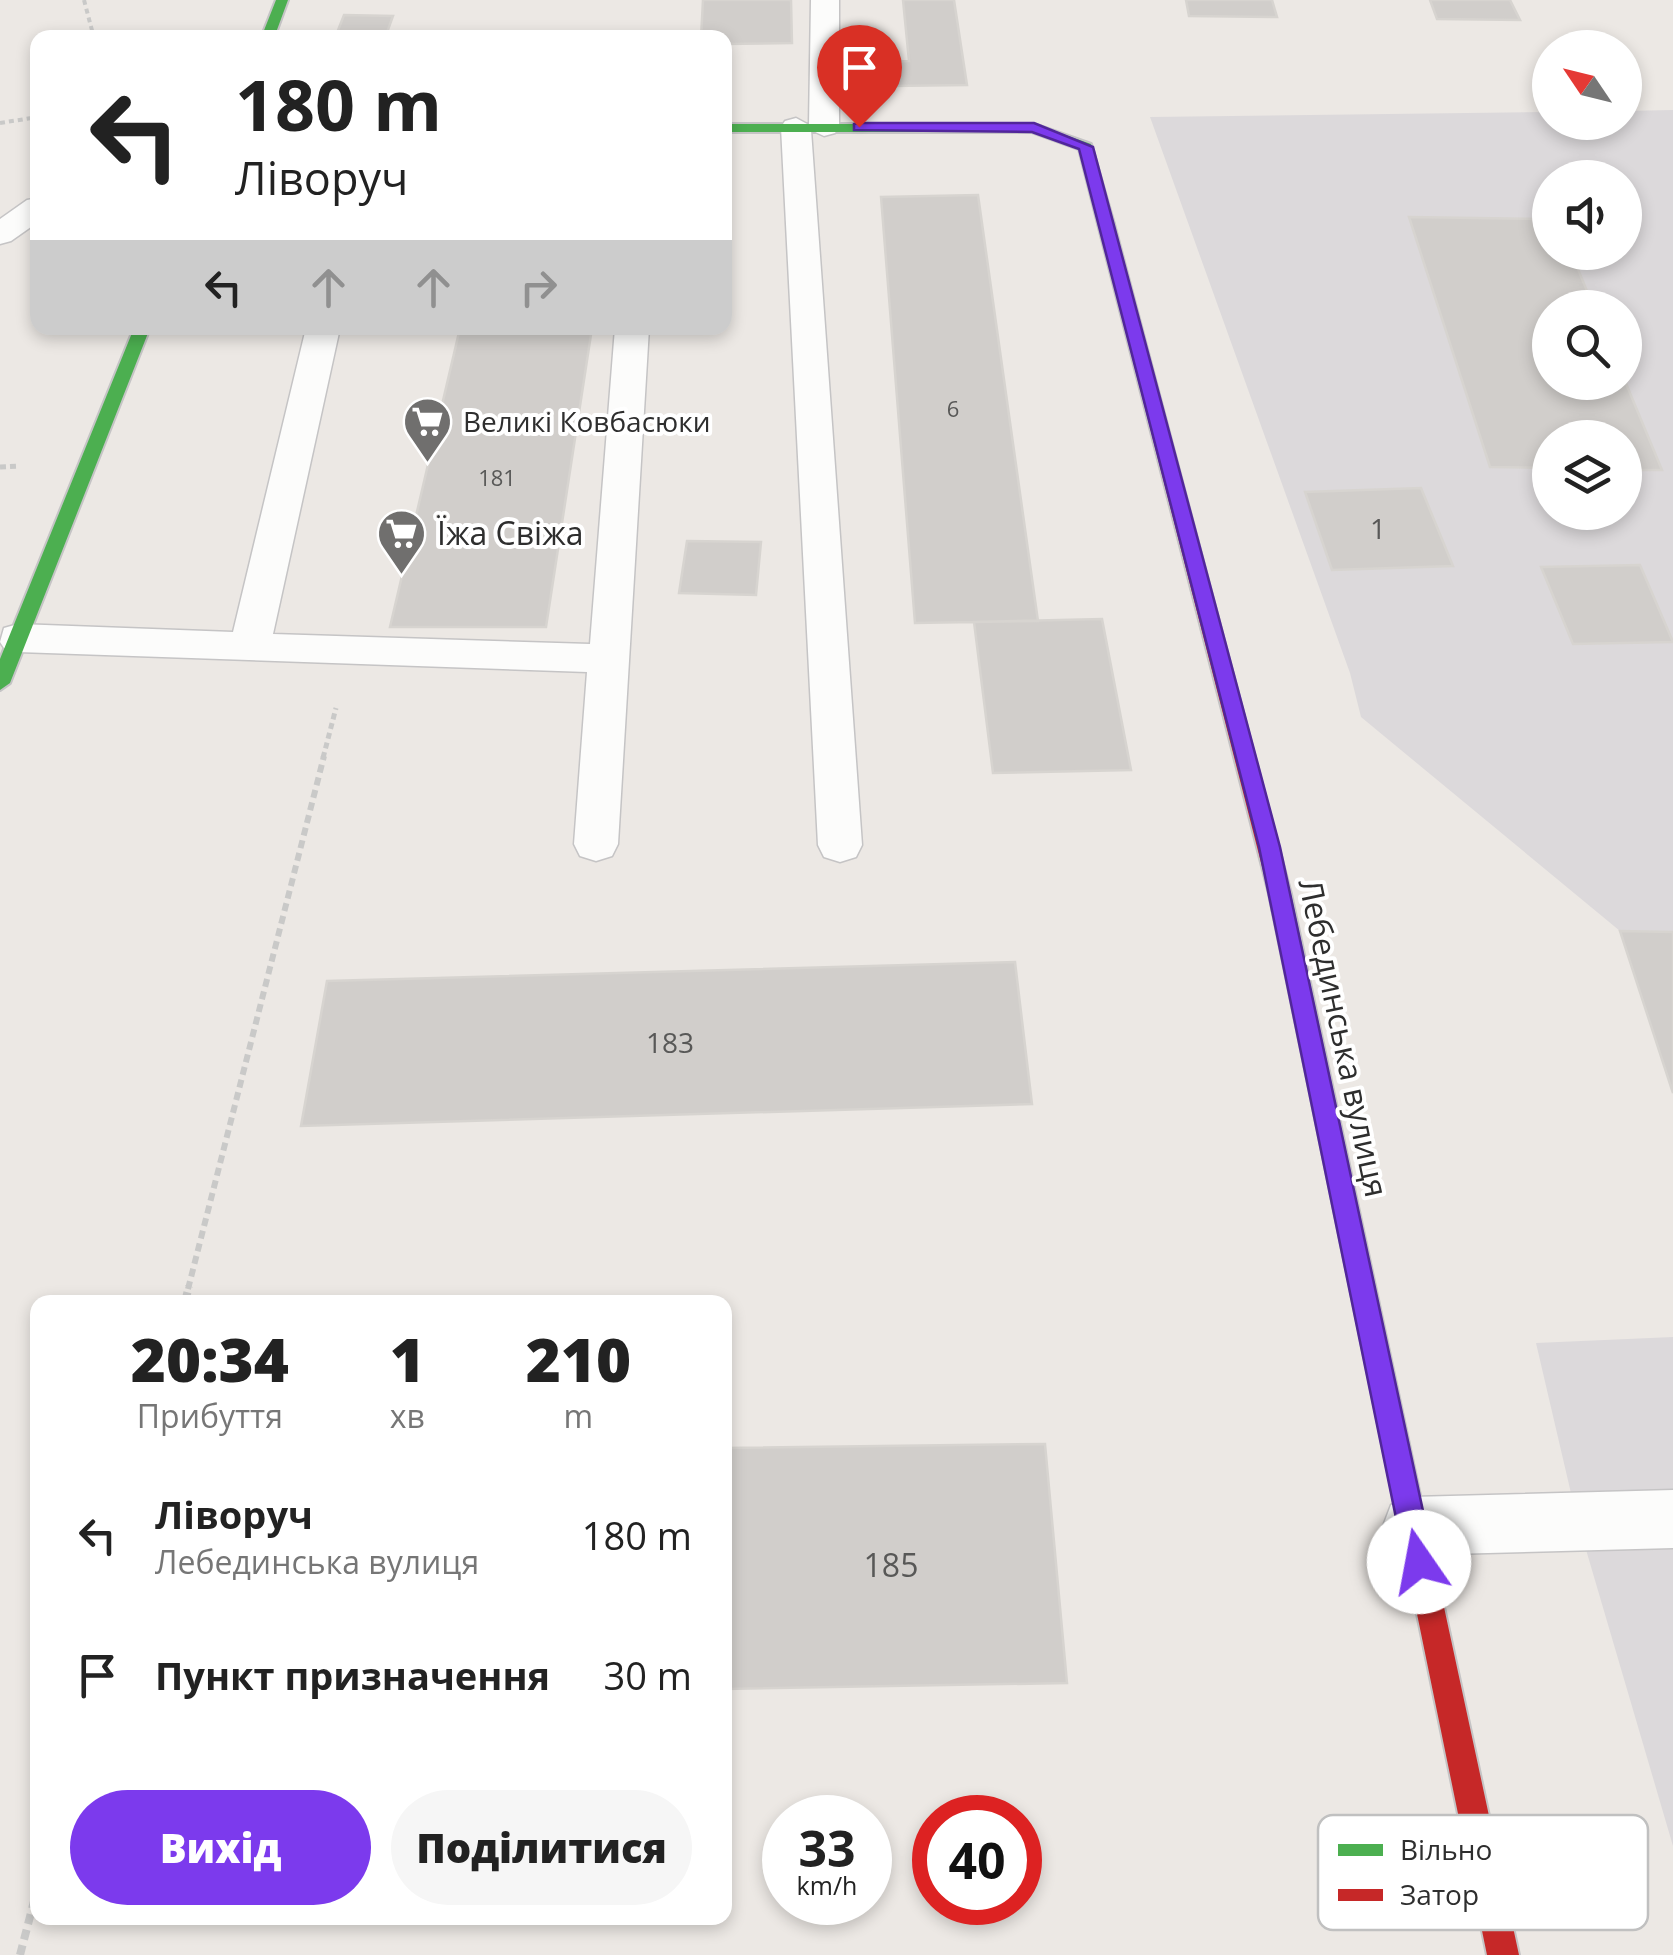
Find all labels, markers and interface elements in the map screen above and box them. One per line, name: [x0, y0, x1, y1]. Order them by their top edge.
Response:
pin: [817, 25, 902, 128]
north arrow: [1532, 30, 1642, 140]
map controls: [1532, 30, 1642, 530]
icon: arrive: [832, 40, 887, 95]
text: 180 m: [235, 56, 442, 152]
icon: left: [70, 70, 200, 200]
text: Ліворуч: [235, 147, 408, 208]
button: sound: [1532, 160, 1642, 270]
icon: left: [196, 260, 251, 315]
icon: ahead: [301, 260, 356, 315]
icon: ahead: [406, 260, 461, 315]
icon: right: [511, 260, 566, 315]
button: search: [1532, 290, 1642, 400]
house number: 6: [947, 393, 959, 423]
supermarket icon: Великі Ковбасюки: [402, 396, 454, 464]
place label: Великі Ковбасюки: [463, 402, 711, 440]
button: layers: [1532, 420, 1642, 530]
house number: 181: [478, 462, 516, 492]
supermarket icon: Їжа Свіжа: [376, 508, 428, 576]
house number: 1: [1370, 509, 1386, 547]
place label: Їжа Свіжа: [437, 511, 583, 554]
street label: Лебединська вулиця: [1290, 875, 1399, 1201]
house number: 183: [646, 1023, 694, 1061]
text: 20:34: [131, 1318, 289, 1400]
text: 1: [390, 1318, 425, 1400]
text: 210: [526, 1318, 631, 1400]
text: Прибуття: [137, 1394, 283, 1437]
text: хв: [390, 1394, 425, 1437]
text: m: [564, 1394, 593, 1437]
text: Ліворуч: [155, 1488, 313, 1540]
icon: left: [70, 1508, 125, 1563]
text: 180 m: [582, 1509, 692, 1561]
position arrow: [1367, 1510, 1471, 1614]
text: Лебединська вулиця: [155, 1540, 479, 1583]
house number: 185: [864, 1543, 918, 1586]
icon: arrive: [70, 1648, 125, 1703]
text: Пункт призначення: [155, 1649, 550, 1701]
text: 30 m: [603, 1649, 692, 1701]
button: Вихід: [70, 1790, 371, 1905]
button: Поділитися: [391, 1790, 692, 1905]
speed limit sign: 40: [912, 1795, 1042, 1925]
text: 33: [798, 1814, 856, 1882]
legend: [1318, 1815, 1648, 1930]
text: Вільно: [1400, 1830, 1492, 1868]
text: km/h: [797, 1868, 857, 1902]
text: Затор: [1400, 1875, 1479, 1913]

